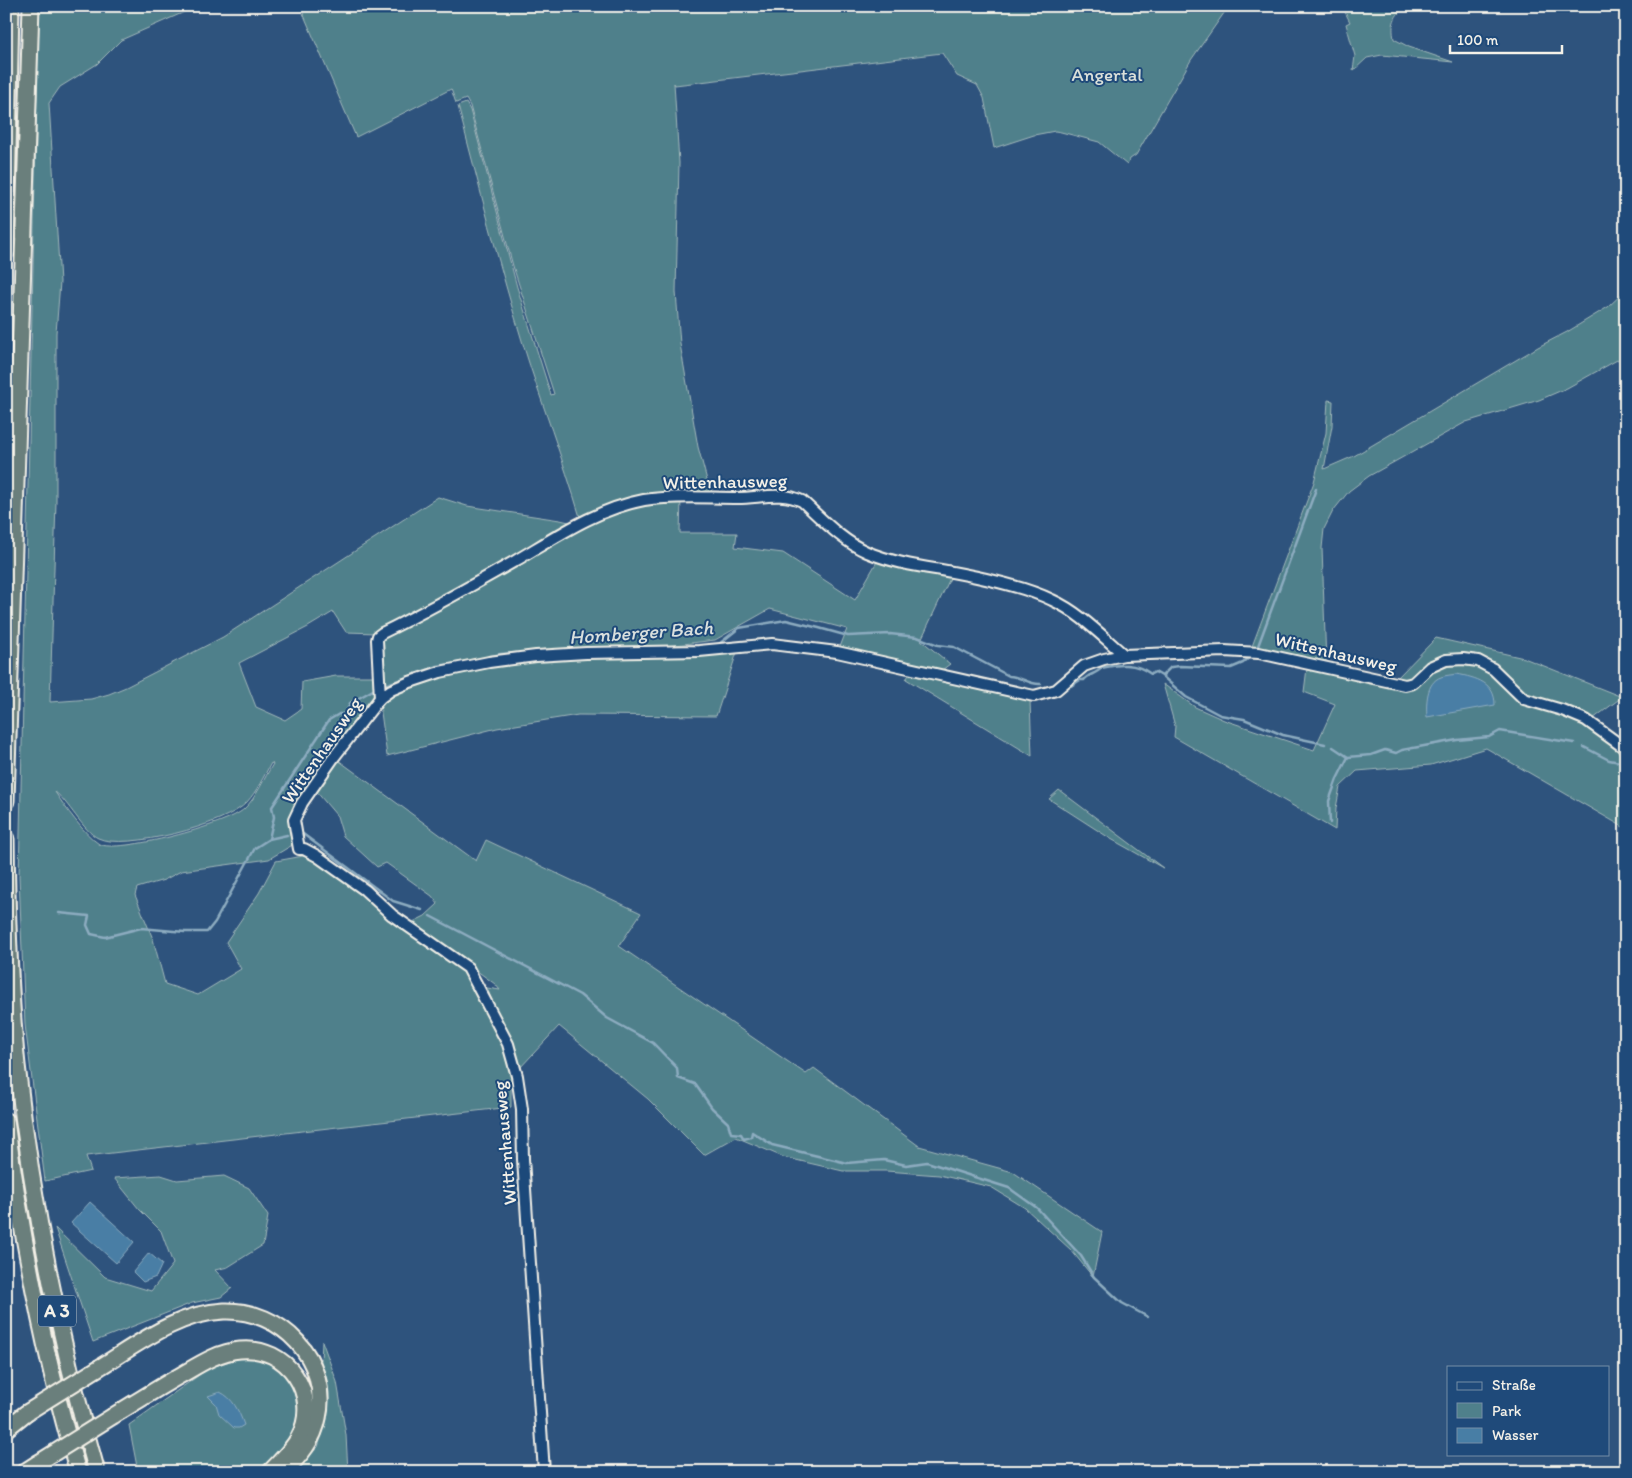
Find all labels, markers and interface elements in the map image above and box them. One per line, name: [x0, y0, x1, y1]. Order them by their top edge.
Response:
scale bar: [1450, 22, 1562, 54]
text: 100 m: [1457, 31, 1499, 49]
park label: Angertal: [1071, 63, 1143, 86]
street label: Wittenhausweg: [662, 469, 788, 494]
water label: Homberger Bach: [568, 615, 714, 649]
street label: Wittenhausweg: [1273, 627, 1400, 678]
street label: Wittenhausweg: [276, 692, 367, 808]
street label: Wittenhausweg: [488, 1080, 521, 1206]
road number: A 3: [38, 1295, 76, 1326]
legend: [1447, 1366, 1610, 1456]
text: Straße: [1492, 1376, 1536, 1394]
text: Park: [1492, 1402, 1522, 1420]
text: Wasser: [1492, 1426, 1539, 1444]

